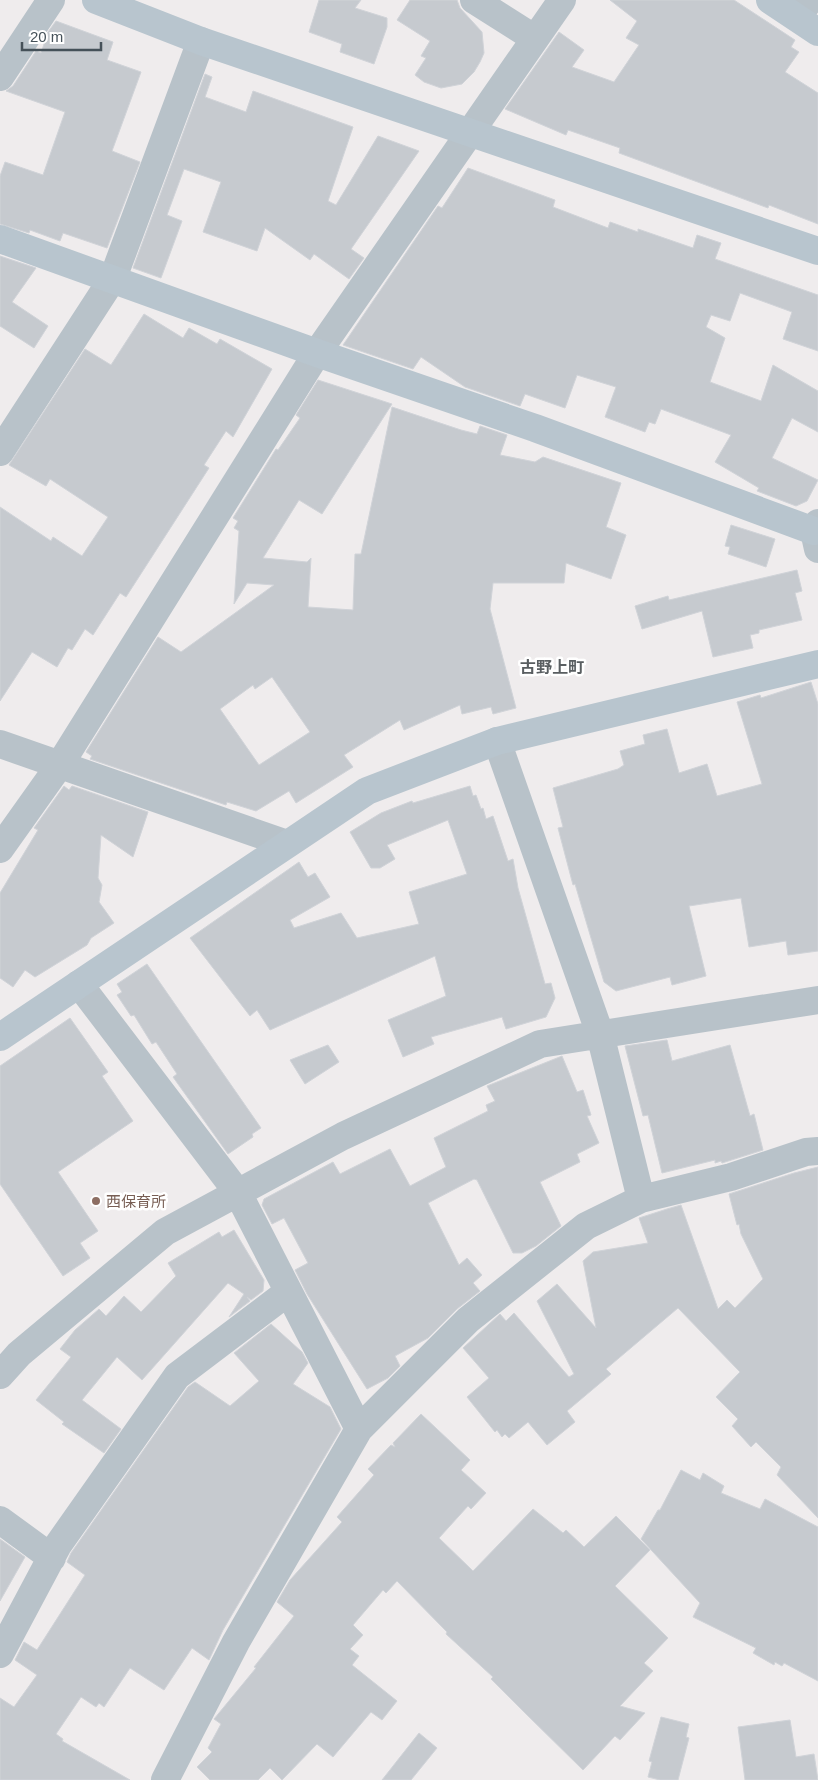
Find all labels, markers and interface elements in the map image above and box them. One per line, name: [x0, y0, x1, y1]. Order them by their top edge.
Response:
scale bar: [22, 20, 101, 52]
text: 20 m: [30, 28, 63, 45]
district label: 古野上町: [520, 659, 584, 676]
place label: 西保育所: [106, 1193, 166, 1210]
marker: 西保育所: [90, 1195, 102, 1207]

